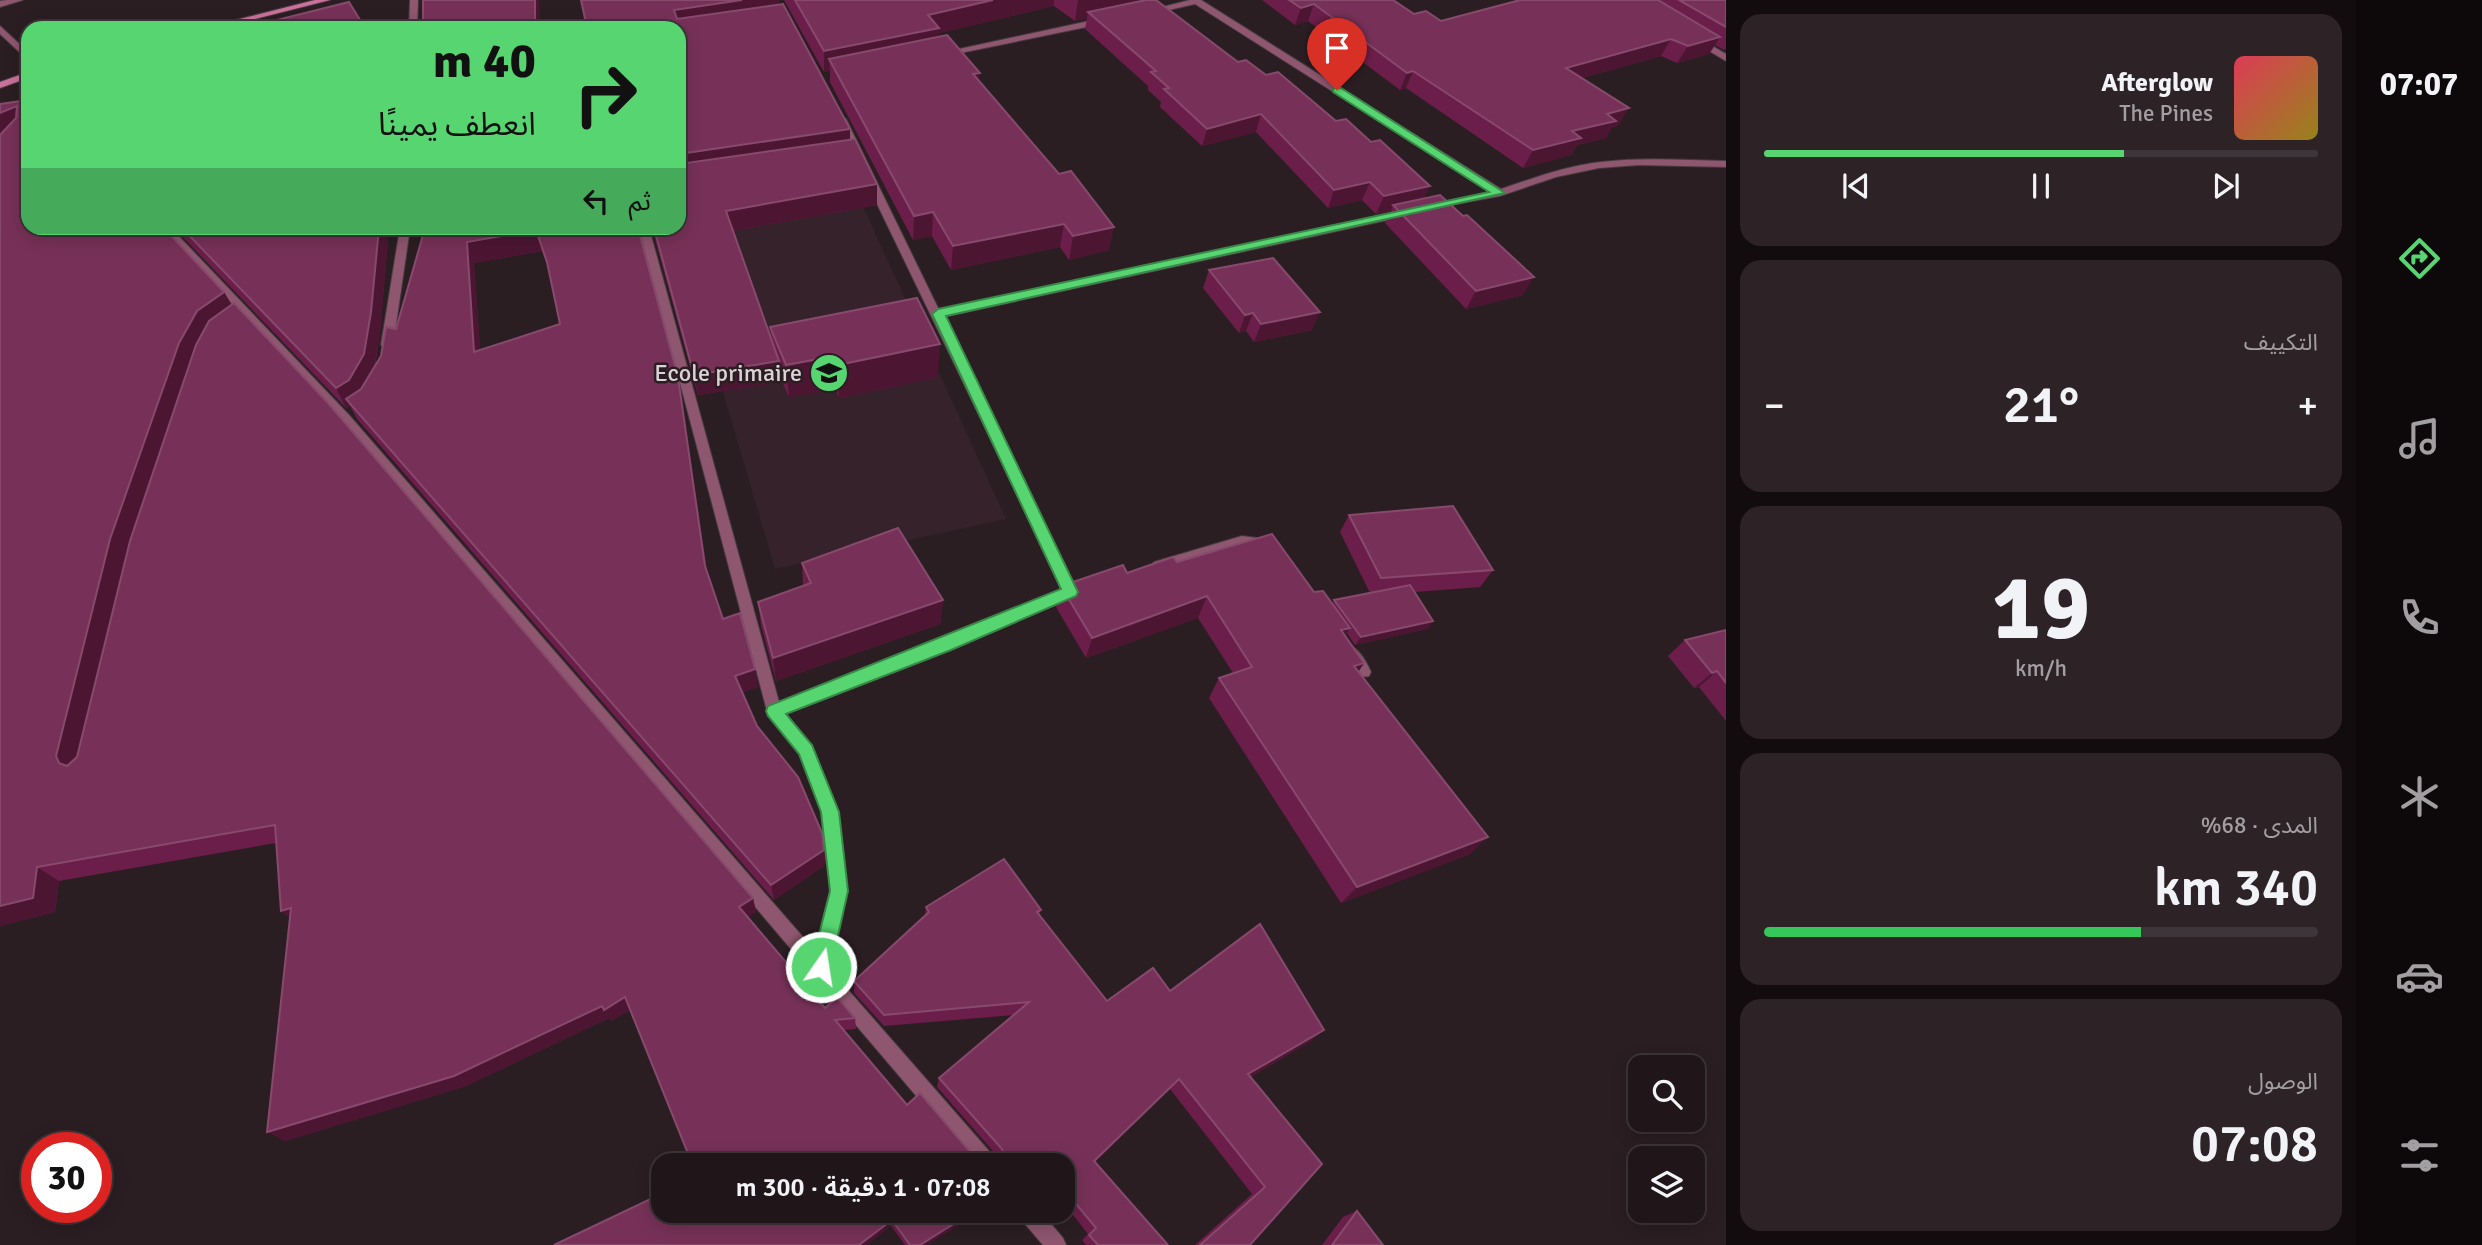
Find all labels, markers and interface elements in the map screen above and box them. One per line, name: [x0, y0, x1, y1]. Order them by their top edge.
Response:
pin: [1307, 18, 1367, 90]
icon: arrive: [1318, 29, 1356, 67]
text: 40 m: [433, 31, 536, 91]
icon: right: [560, 49, 651, 140]
text: 07:07: [2380, 65, 2458, 104]
text: Afterglow: [2101, 67, 2213, 99]
text: The Pines: [2119, 99, 2213, 128]
text: انعطف يمينًا: [378, 105, 536, 144]
icon: previous: [1837, 167, 1875, 205]
icon: pause: [2022, 167, 2060, 205]
icon: next: [2207, 167, 2245, 205]
icon: left: [577, 182, 615, 220]
text: ثم: [629, 186, 651, 218]
icon: directions: [2395, 234, 2444, 283]
text: التكييف: [2244, 328, 2318, 357]
school or university icon: Ecole primaire: [808, 352, 850, 394]
place label: Ecole primaire: [654, 358, 802, 388]
text: 21°: [2003, 373, 2079, 437]
text: −: [1764, 382, 1785, 429]
text: +: [2297, 382, 2318, 429]
icon: music: [2395, 414, 2444, 463]
text: 19: [1992, 552, 2090, 665]
icon: phone: [2395, 593, 2444, 642]
text: km/h: [2015, 654, 2067, 683]
icon: climate: [2395, 772, 2444, 821]
text: المدى · 68%: [2201, 811, 2318, 840]
text: 340 km: [2154, 856, 2318, 920]
position arrow: [784, 930, 858, 1004]
icon: car: [2395, 952, 2444, 1001]
map controls: [1628, 1055, 1705, 1223]
button: search: [1628, 1055, 1705, 1132]
text: الوصول: [2248, 1067, 2318, 1096]
text: 07:08: [2191, 1112, 2318, 1176]
icon: filters: [2395, 1131, 2444, 1180]
speed limit sign: 30: [21, 1132, 112, 1223]
button: layers: [1628, 1146, 1705, 1223]
text: 07:08 · 1 دقيقة · 300 m: [736, 1172, 990, 1204]

